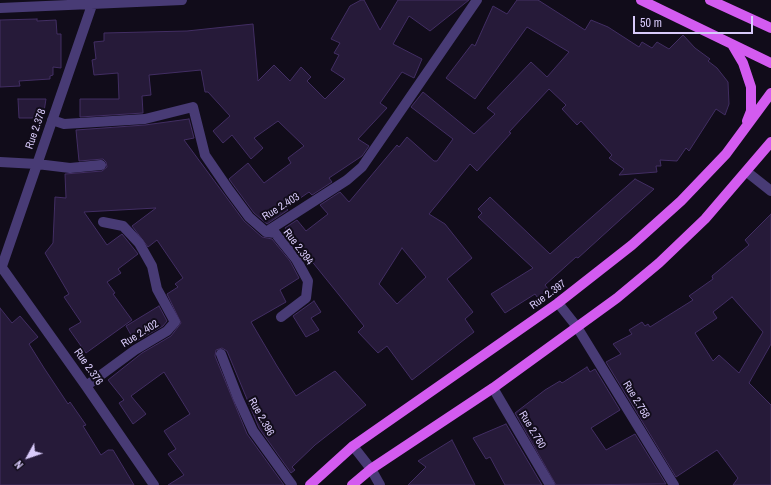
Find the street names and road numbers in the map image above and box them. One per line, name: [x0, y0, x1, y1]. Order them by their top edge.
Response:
street label: Rue 2.378: [23, 107, 49, 151]
street label: Rue 2.403: [260, 190, 302, 224]
street label: Rue 2.394: [280, 226, 316, 268]
street label: Rue 2.397: [527, 277, 569, 313]
street label: Rue 2.402: [119, 317, 161, 351]
street label: Rue 2.376: [71, 346, 105, 388]
street label: Rue 2.758: [620, 379, 652, 421]
street label: Rue 2.396: [245, 396, 277, 438]
street label: Rue 2.760: [516, 409, 548, 451]

